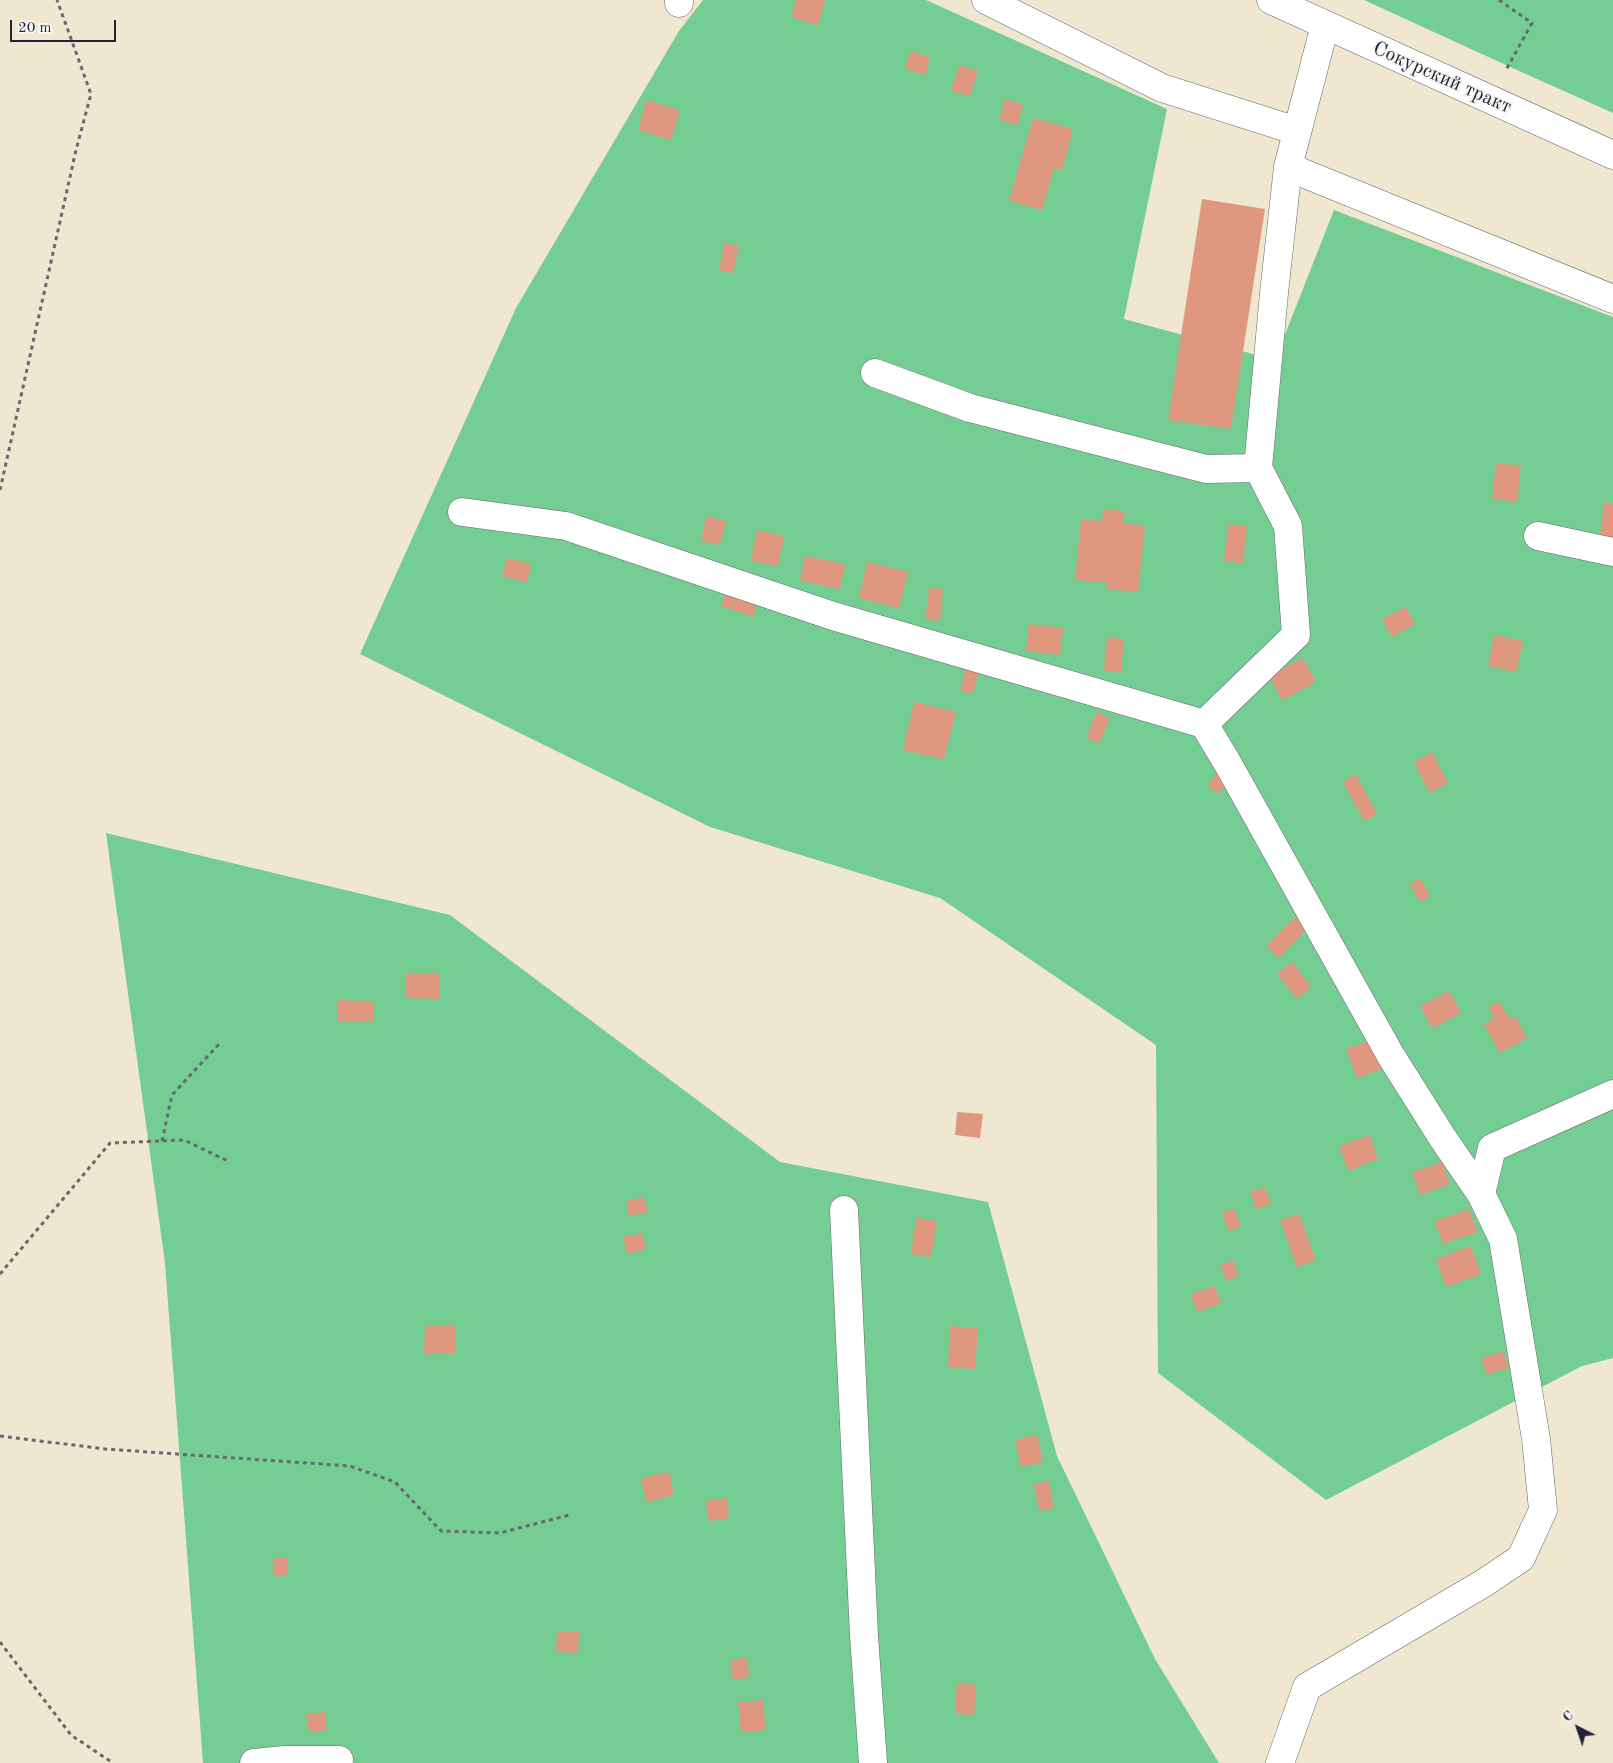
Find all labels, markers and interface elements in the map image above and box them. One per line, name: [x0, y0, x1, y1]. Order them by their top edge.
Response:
scale bar: [12, 10, 119, 42]
text: 20 m: [18, 21, 52, 36]
street label: Сокурский тракт: [1369, 37, 1515, 119]
north arrow: [1553, 1703, 1603, 1753]
text: С: [1560, 1708, 1576, 1725]

